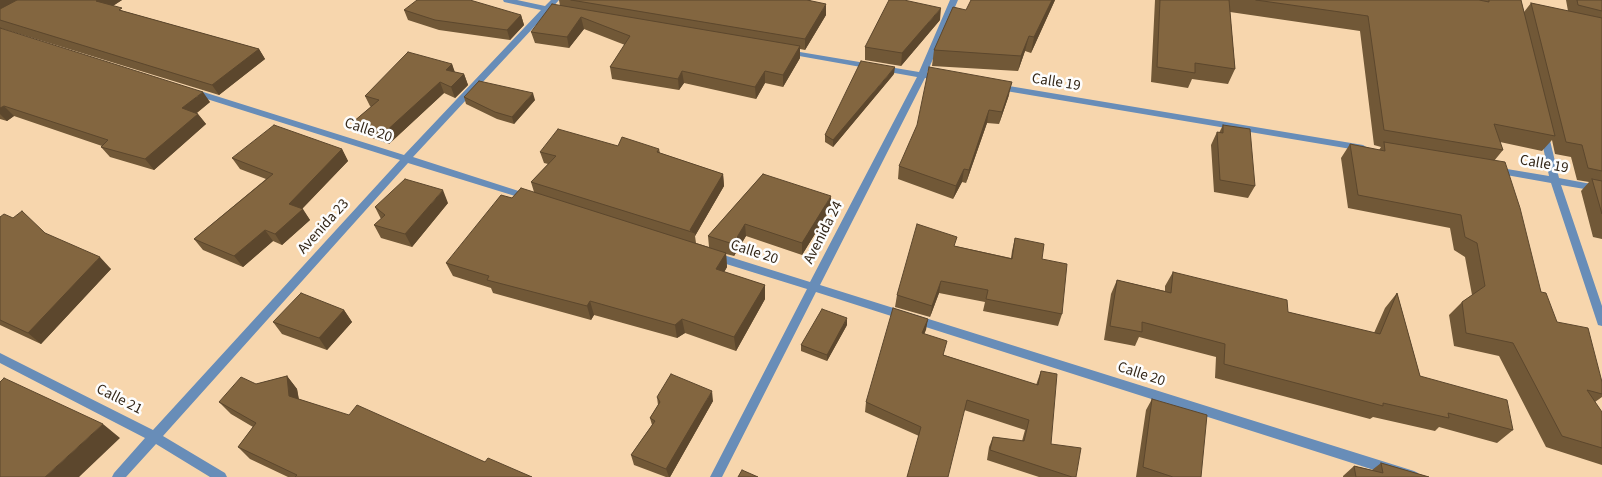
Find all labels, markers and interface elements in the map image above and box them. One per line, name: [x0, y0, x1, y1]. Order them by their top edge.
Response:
street label: Calle 19: [1030, 70, 1082, 96]
street label: Calle 20: [342, 115, 394, 147]
street label: Calle 19: [1518, 152, 1570, 178]
street label: Avenida 23: [295, 196, 353, 258]
street label: Avenida 24: [801, 199, 847, 267]
street label: Calle 20: [728, 237, 780, 269]
street label: Calle 20: [1115, 359, 1167, 391]
street label: Calle 21: [93, 381, 145, 419]

